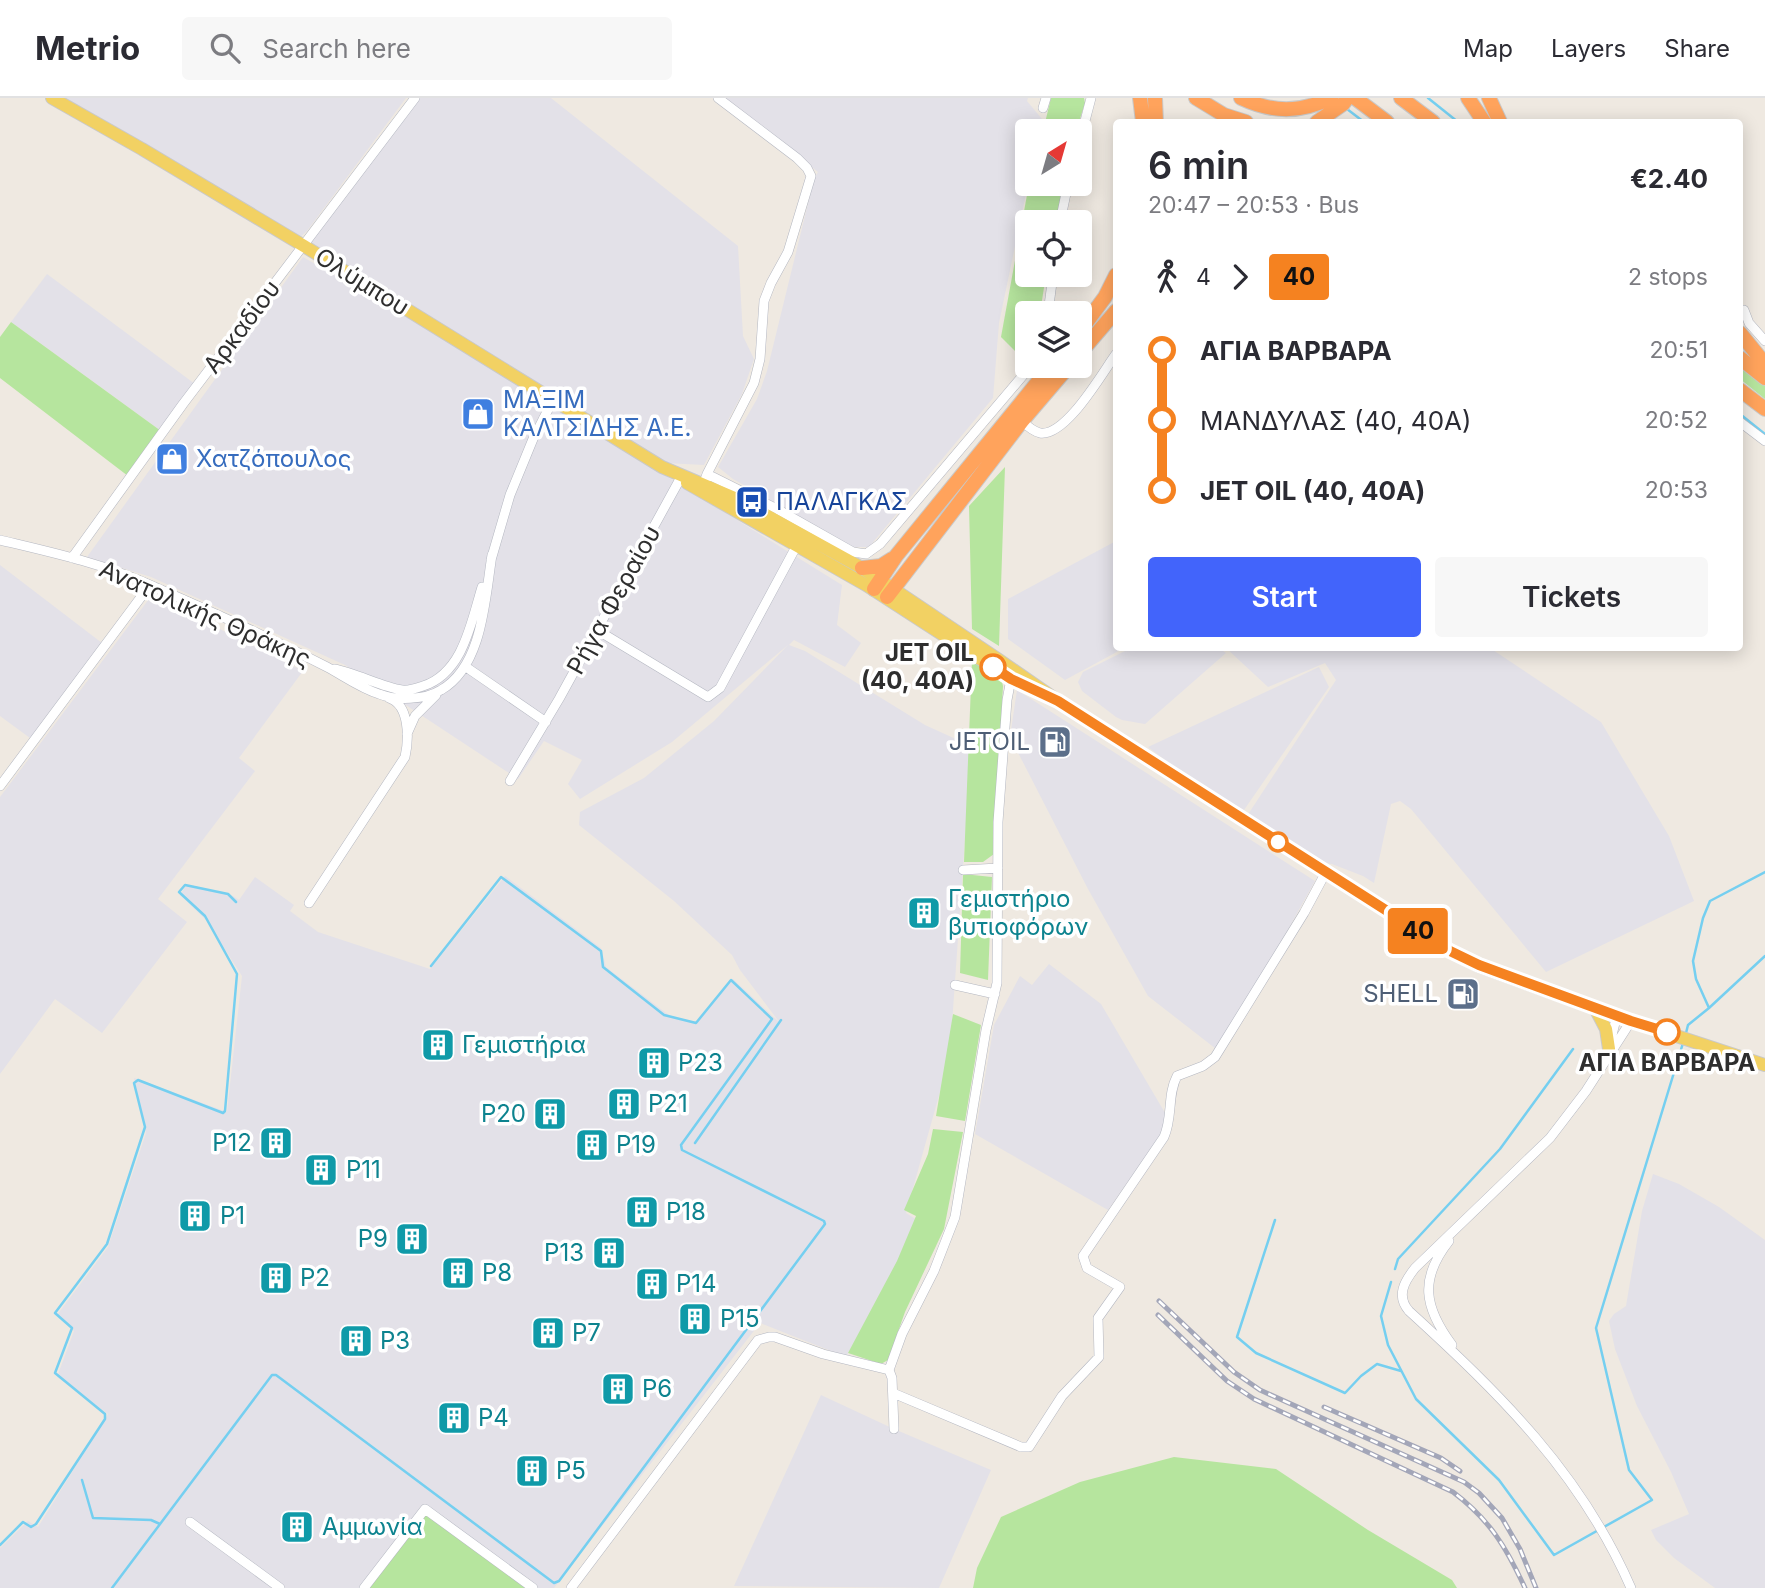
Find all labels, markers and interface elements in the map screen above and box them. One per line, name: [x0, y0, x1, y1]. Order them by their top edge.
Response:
search box: [182, 17, 672, 80]
text: Metrio: [35, 28, 140, 68]
icon: search: [206, 29, 244, 67]
text: Search here: [262, 33, 411, 64]
text: Map: [1463, 34, 1513, 63]
text: Layers: [1551, 34, 1626, 63]
text: Share: [1664, 34, 1730, 63]
north arrow: [1015, 119, 1092, 196]
map controls: [1015, 119, 1092, 378]
text: 6 min: [1148, 142, 1249, 188]
text: €2.40: [1630, 163, 1708, 194]
text: 20:47 – 20:53 · Bus: [1148, 191, 1359, 219]
button: locate: [1015, 210, 1092, 287]
street label: Ολύμπου: [310, 241, 414, 322]
icon: walk: [1148, 258, 1186, 296]
icon: forward: [1221, 258, 1259, 296]
text: 40: [1283, 262, 1315, 291]
text: 4: [1196, 263, 1211, 291]
text: 2 stops: [1628, 263, 1708, 291]
street label: Αρκαδίου: [197, 274, 286, 379]
button: layers: [1015, 301, 1092, 378]
text: ΑΓΙΑ ΒΑΡΒΑΡΑ: [1200, 335, 1392, 366]
text: 20:51: [1650, 336, 1708, 364]
place label: ΜΑΞΙΜ ΚΑΛΤΣΙΔΗΣ Α.Ε.: [503, 385, 691, 442]
shop icon: ΜΑΞΙΜ ΚΑΛΤΣΙΔΗΣ Α.Ε.: [459, 395, 497, 433]
text: ΜΑΝΔΥΛΑΣ (40, 40Α): [1200, 405, 1471, 436]
text: 20:52: [1645, 406, 1708, 434]
shop icon: Χατζόπουλος: [153, 440, 191, 478]
place label: Χατζόπουλος: [196, 444, 351, 473]
text: JET OIL (40, 40Α): [1200, 475, 1425, 506]
text: 20:53: [1645, 476, 1708, 504]
bus stop icon: ΠΑΛΑΓΚΑΣ: [733, 483, 771, 521]
place label: ΠΑΛΑΓΚΑΣ: [776, 487, 907, 516]
street label: Ρήγα Φεραίου: [561, 520, 666, 679]
street label: Ανατολικής Θράκης: [95, 554, 315, 673]
button: Start: [1148, 557, 1421, 637]
button: Tickets: [1435, 557, 1708, 637]
place label: JET OIL (40, 40Α): [861, 638, 974, 695]
marker: JET OIL (40, 40Α): [980, 654, 1006, 680]
fuel station icon: JETOIL: [1036, 723, 1074, 761]
place label: JETOIL: [949, 727, 1030, 756]
unlabelled marker: [1268, 832, 1288, 852]
place label: Γεμιστήριο βυτιοφόρων: [948, 884, 1088, 941]
building icon: Γεμιστήριο βυτιοφόρων: [905, 894, 943, 932]
line badge: 40: [1386, 908, 1450, 954]
text: 40: [1402, 916, 1434, 945]
fuel station icon: SHELL: [1444, 975, 1482, 1013]
place label: SHELL: [1363, 979, 1438, 1008]
marker: ΑΓΙΑ ΒΑΡΒΑΡΑ: [1654, 1019, 1680, 1045]
building icon: Γεμιστήρια: [419, 1026, 457, 1064]
place label: Γεμιστήρια: [462, 1030, 586, 1059]
building icon: P23: [635, 1044, 673, 1082]
place label: P23: [678, 1048, 723, 1077]
place label: ΑΓΙΑ ΒΑΡΒΑΡΑ: [1579, 1048, 1756, 1077]
building icon: P21: [605, 1085, 643, 1123]
place label: P21: [648, 1089, 688, 1118]
building icon: P20: [531, 1095, 569, 1133]
place label: P20: [481, 1099, 526, 1128]
building icon: P12: [257, 1124, 295, 1162]
building icon: P19: [573, 1126, 611, 1164]
place label: P12: [212, 1128, 252, 1157]
place label: P19: [616, 1130, 656, 1159]
building icon: P11: [302, 1151, 340, 1189]
place label: P11: [346, 1155, 381, 1184]
building icon: P18: [623, 1193, 661, 1231]
building icon: P1: [176, 1197, 214, 1235]
place label: P18: [666, 1197, 706, 1226]
place label: P1: [220, 1201, 245, 1230]
building icon: P9: [393, 1220, 431, 1258]
place label: P9: [358, 1224, 388, 1253]
building icon: P13: [590, 1234, 628, 1272]
place label: P13: [544, 1238, 584, 1267]
building icon: P8: [439, 1254, 477, 1292]
place label: P8: [482, 1258, 512, 1287]
building icon: P2: [257, 1259, 295, 1297]
place label: P2: [300, 1263, 330, 1292]
building icon: P14: [633, 1265, 671, 1303]
place label: P14: [676, 1269, 717, 1298]
building icon: P15: [676, 1300, 714, 1338]
place label: P15: [720, 1304, 760, 1333]
building icon: P7: [529, 1314, 567, 1352]
place label: P7: [572, 1318, 601, 1347]
building icon: P3: [337, 1322, 375, 1360]
place label: P3: [380, 1326, 410, 1355]
building icon: P6: [599, 1370, 637, 1408]
place label: P6: [642, 1374, 672, 1403]
building icon: P4: [435, 1399, 473, 1437]
place label: P4: [478, 1403, 509, 1432]
building icon: P5: [513, 1452, 551, 1490]
place label: P5: [556, 1456, 586, 1485]
building icon: Αμμωνία: [278, 1508, 316, 1546]
place label: Αμμωνία: [322, 1512, 423, 1541]

